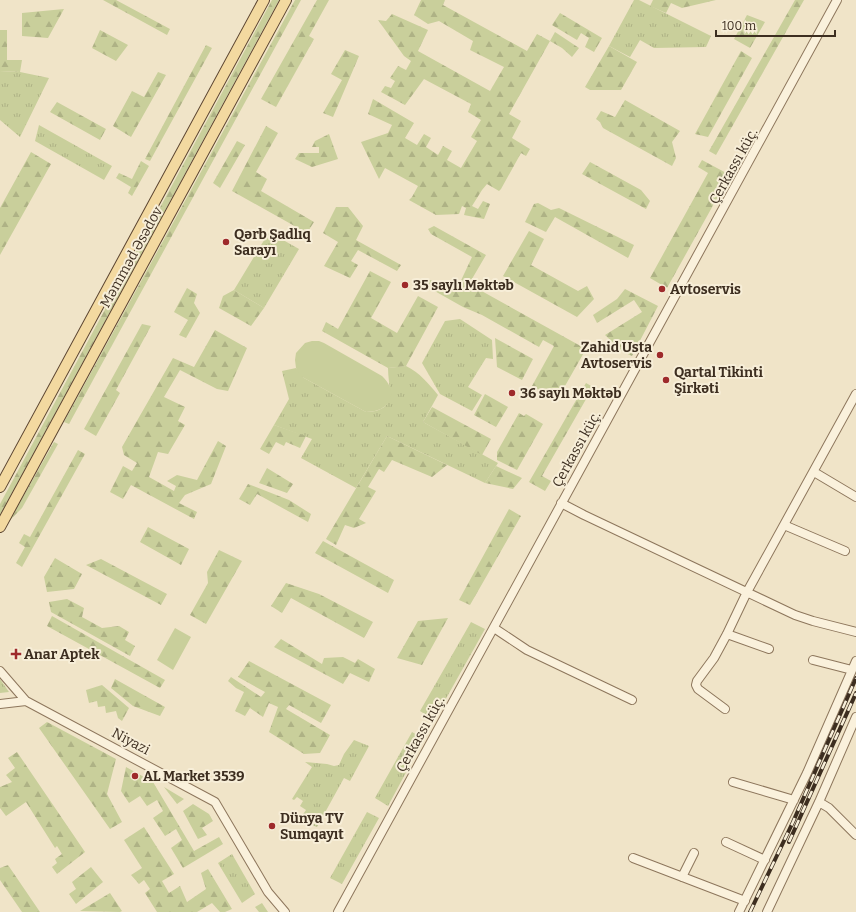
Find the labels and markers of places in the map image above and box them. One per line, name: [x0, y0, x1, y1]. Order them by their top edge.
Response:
place label: Qәrb Şadlıq Sarayı: [234, 226, 312, 259]
marker: Qәrb Şadlıq Sarayı: [221, 237, 231, 247]
place label: 35 saylı Məktəb: [413, 277, 514, 294]
marker: 35 saylı Məktəb: [400, 280, 410, 290]
place label: Avtoservis: [670, 281, 741, 298]
marker: Avtoservis: [657, 284, 667, 294]
place label: Zahid Usta Avtoservis: [581, 339, 652, 372]
marker: Zahid Usta Avtoservis: [655, 350, 665, 360]
place label: Qartal Tikinti Şirkәti: [674, 364, 764, 397]
marker: Qartal Tikinti Şirkәti: [661, 375, 671, 385]
place label: 36 saylı Məktəb: [520, 385, 621, 402]
marker: 36 saylı Məktəb: [507, 388, 517, 398]
place label: Anar Aptek: [24, 646, 100, 663]
marker: Anar Aptek: [11, 649, 21, 659]
place label: AL Market 3539: [143, 768, 245, 785]
marker: AL Market 3539: [130, 771, 140, 781]
place label: Dünya TV Sumqayıt: [280, 810, 344, 843]
marker: Dünya TV Sumqayıt: [267, 821, 277, 831]

